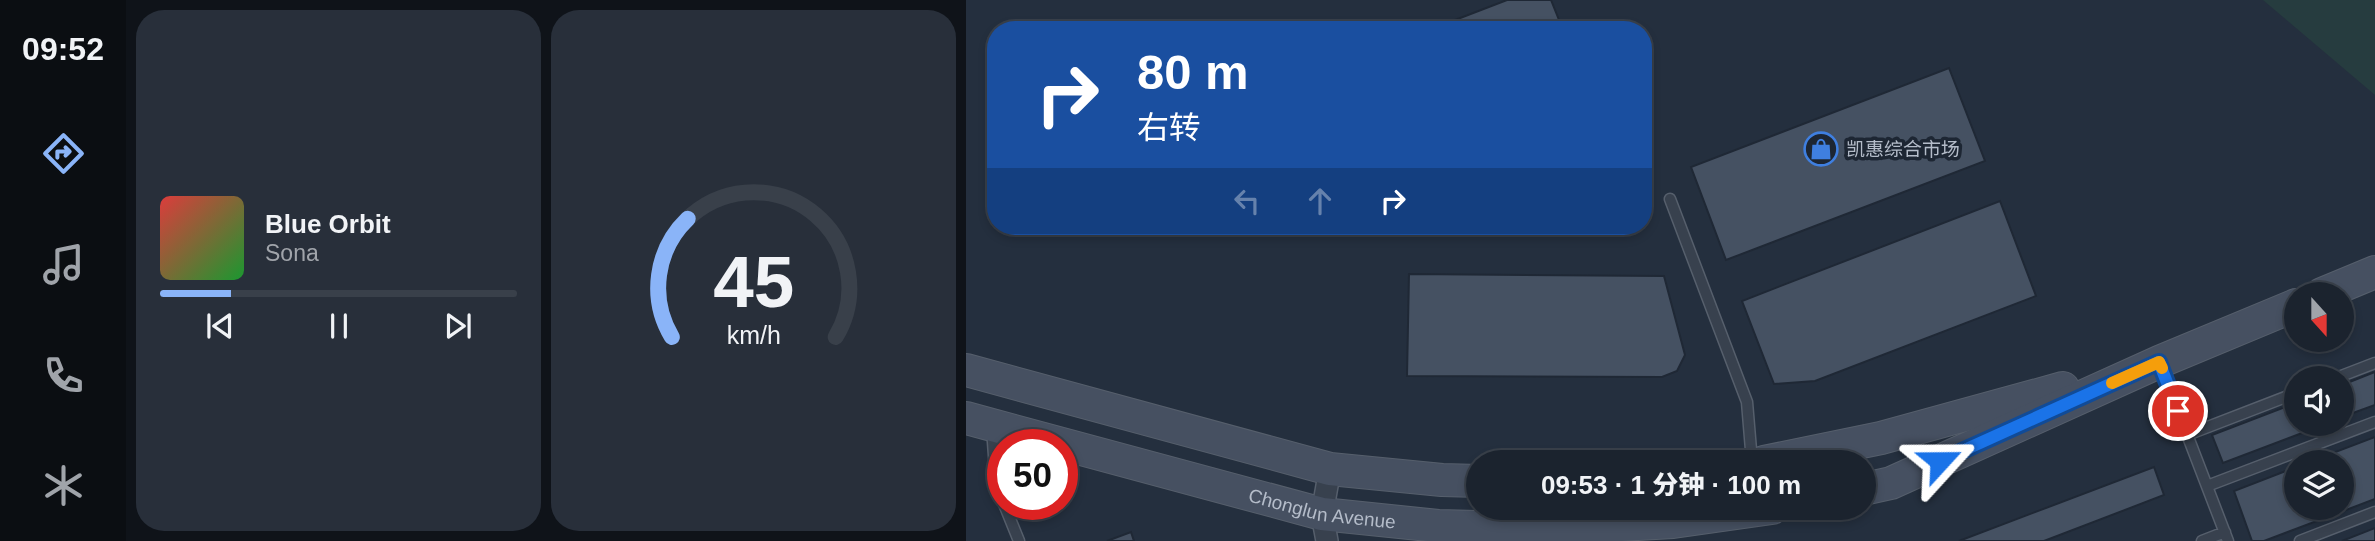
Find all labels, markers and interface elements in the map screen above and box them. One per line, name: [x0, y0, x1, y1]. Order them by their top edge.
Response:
text: 09:52: [22, 31, 104, 67]
text: 80 m: [1137, 45, 1249, 99]
icon: right: [1022, 49, 1113, 140]
text: 右转: [1137, 110, 1201, 146]
icon: directions: [39, 129, 88, 178]
shop icon: 凯惠综合市场: [1802, 130, 1840, 168]
place label: 凯惠综合市场: [1846, 139, 1960, 160]
icon: left: [1228, 182, 1266, 220]
icon: ahead: [1301, 182, 1339, 220]
icon: right: [1374, 182, 1412, 220]
text: Blue Orbit: [265, 209, 391, 239]
icon: music: [39, 240, 88, 289]
text: Sona: [265, 240, 319, 266]
text: 45: [713, 241, 794, 322]
north arrow: [2284, 282, 2354, 352]
map controls: [2284, 282, 2354, 520]
icon: previous: [201, 307, 239, 345]
icon: pause: [320, 307, 358, 345]
icon: next: [439, 307, 477, 345]
text: km/h: [726, 320, 781, 348]
icon: phone: [39, 351, 88, 400]
button: sound: [2284, 366, 2354, 436]
pin: [2148, 381, 2208, 441]
icon: arrive: [2159, 392, 2197, 430]
position arrow: [1903, 424, 1977, 498]
speed limit sign: 50: [987, 429, 1078, 520]
button: layers: [2284, 450, 2354, 520]
icon: climate: [39, 461, 88, 510]
text: 09:53 · 1 分钟 · 100 m: [1541, 470, 1801, 500]
street label: Chonglun Avenue: [1246, 484, 1397, 532]

